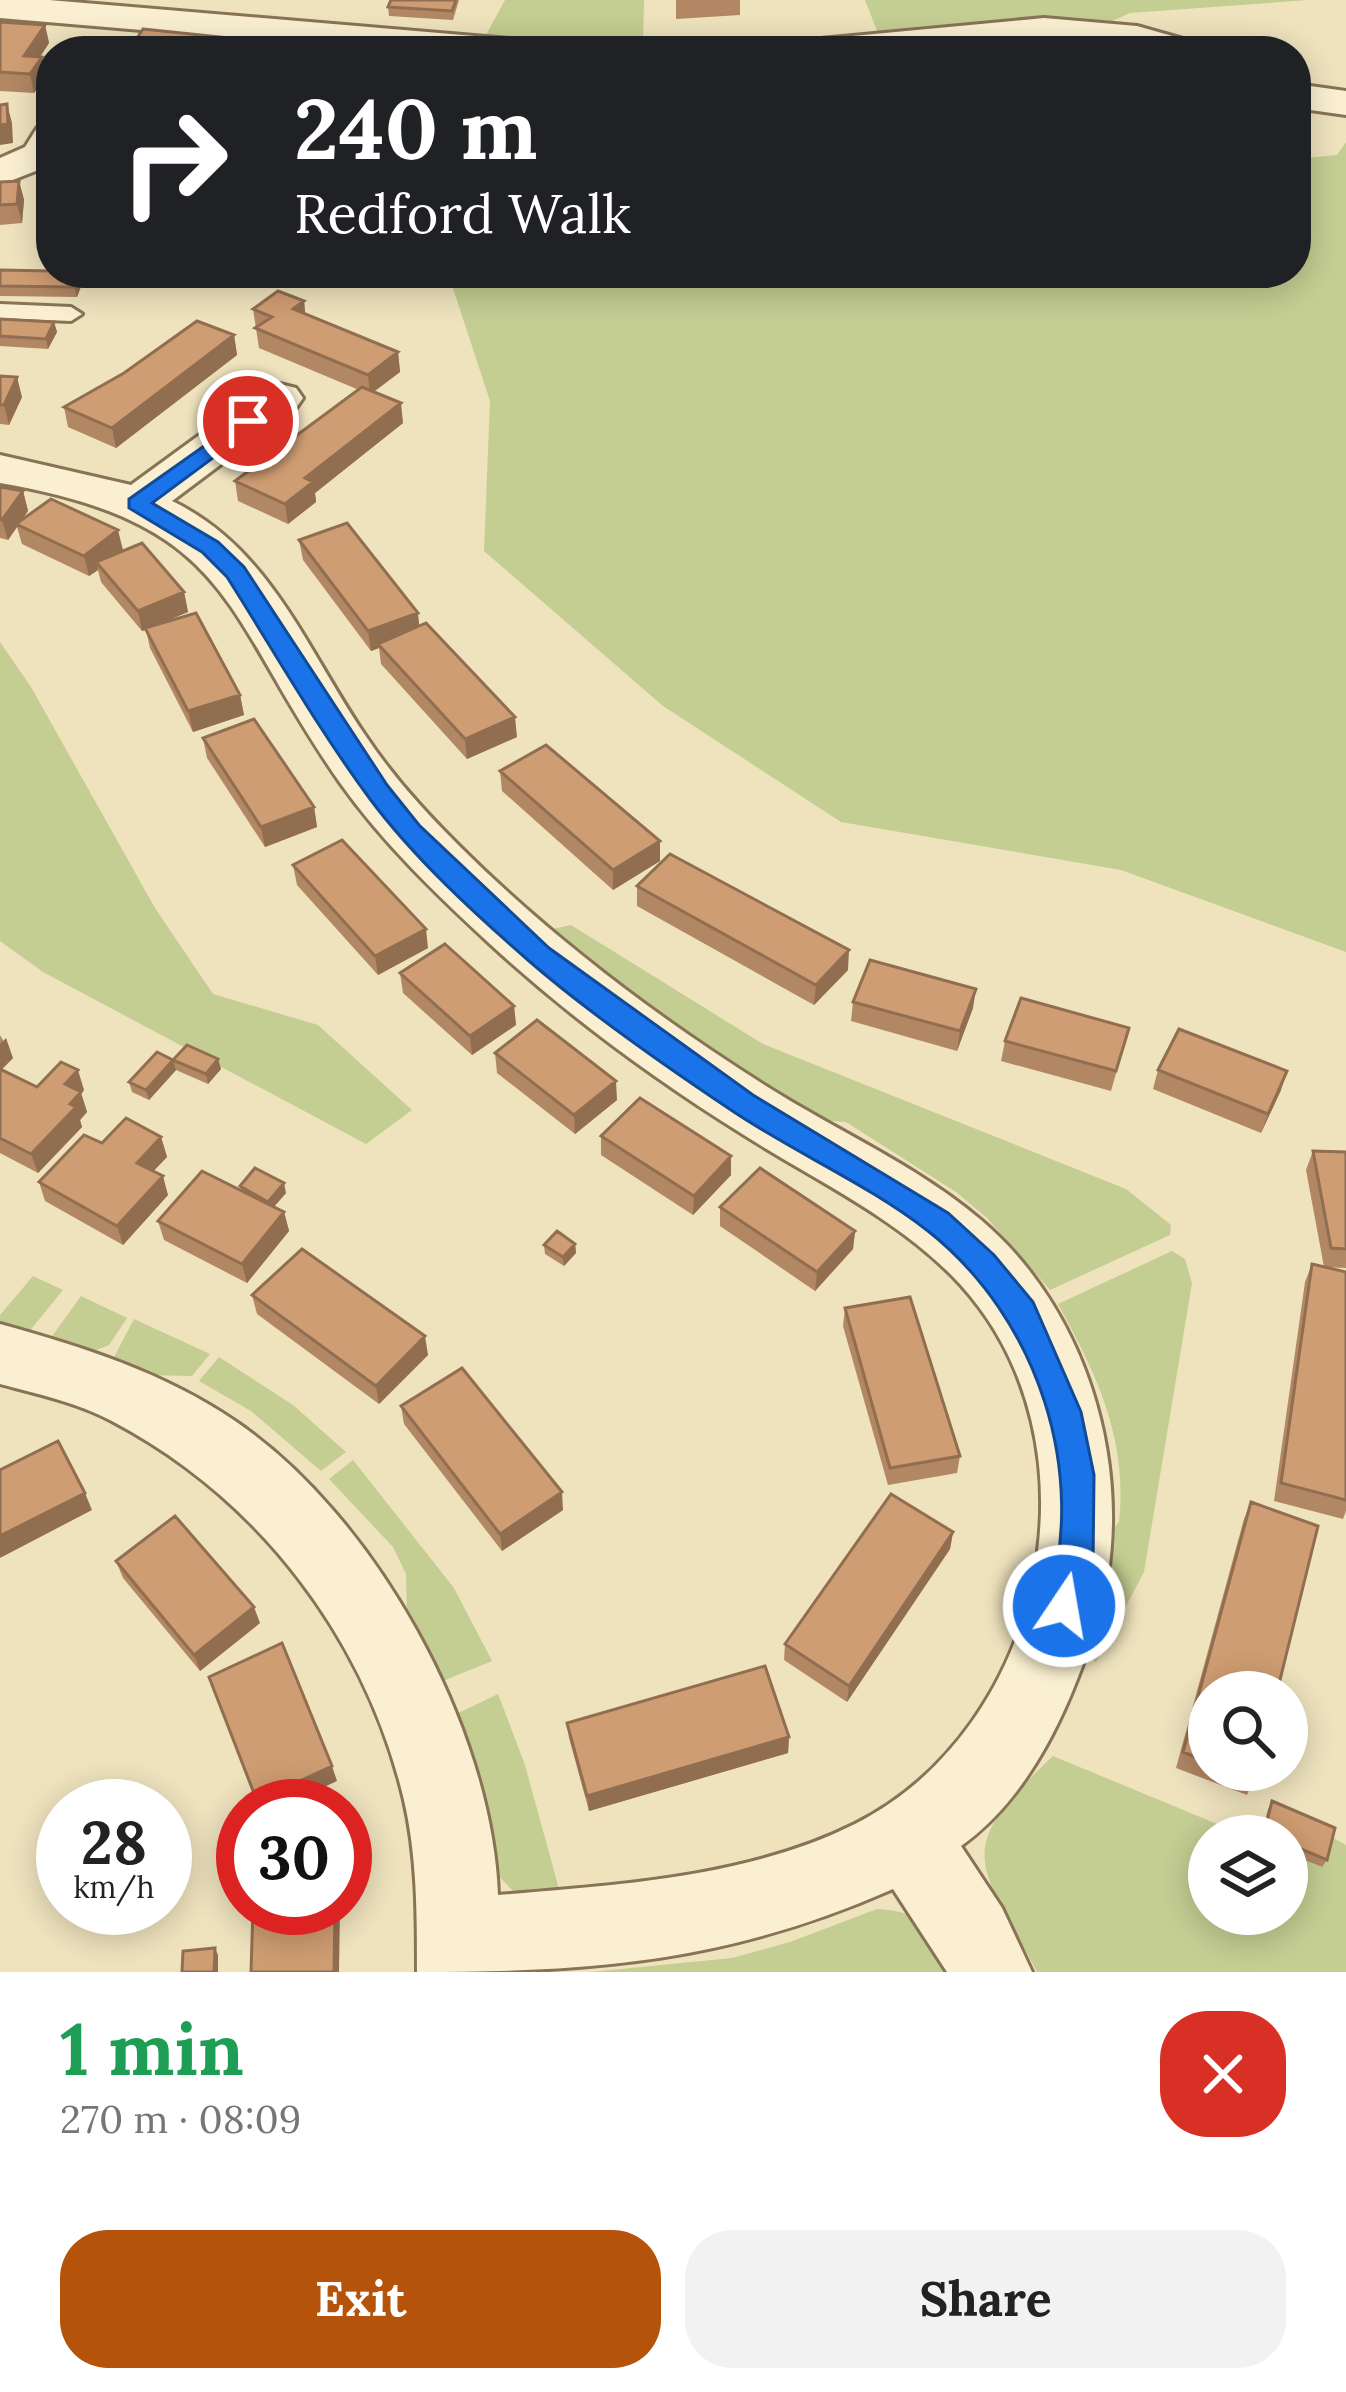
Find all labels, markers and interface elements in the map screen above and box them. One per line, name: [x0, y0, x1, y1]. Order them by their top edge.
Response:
text: 240 m: [294, 74, 538, 182]
icon: right: [96, 84, 252, 240]
text: Redford Walk: [294, 179, 631, 248]
pin: [197, 370, 299, 472]
icon: arrive: [215, 388, 281, 454]
position arrow: [1001, 1543, 1127, 1669]
map controls: [1188, 1671, 1308, 1935]
button: search: [1188, 1671, 1308, 1791]
speed limit sign: 30: [216, 1779, 372, 1935]
text: 28: [81, 1804, 147, 1880]
button: layers: [1188, 1815, 1308, 1935]
text: km/h: [73, 1868, 155, 1906]
text: 1 min: [60, 2003, 244, 2095]
button: close: [1160, 2011, 1286, 2137]
text: 270 m · 08:09: [60, 2094, 301, 2144]
button: Exit: [60, 2230, 661, 2368]
button: Share: [685, 2230, 1286, 2368]

